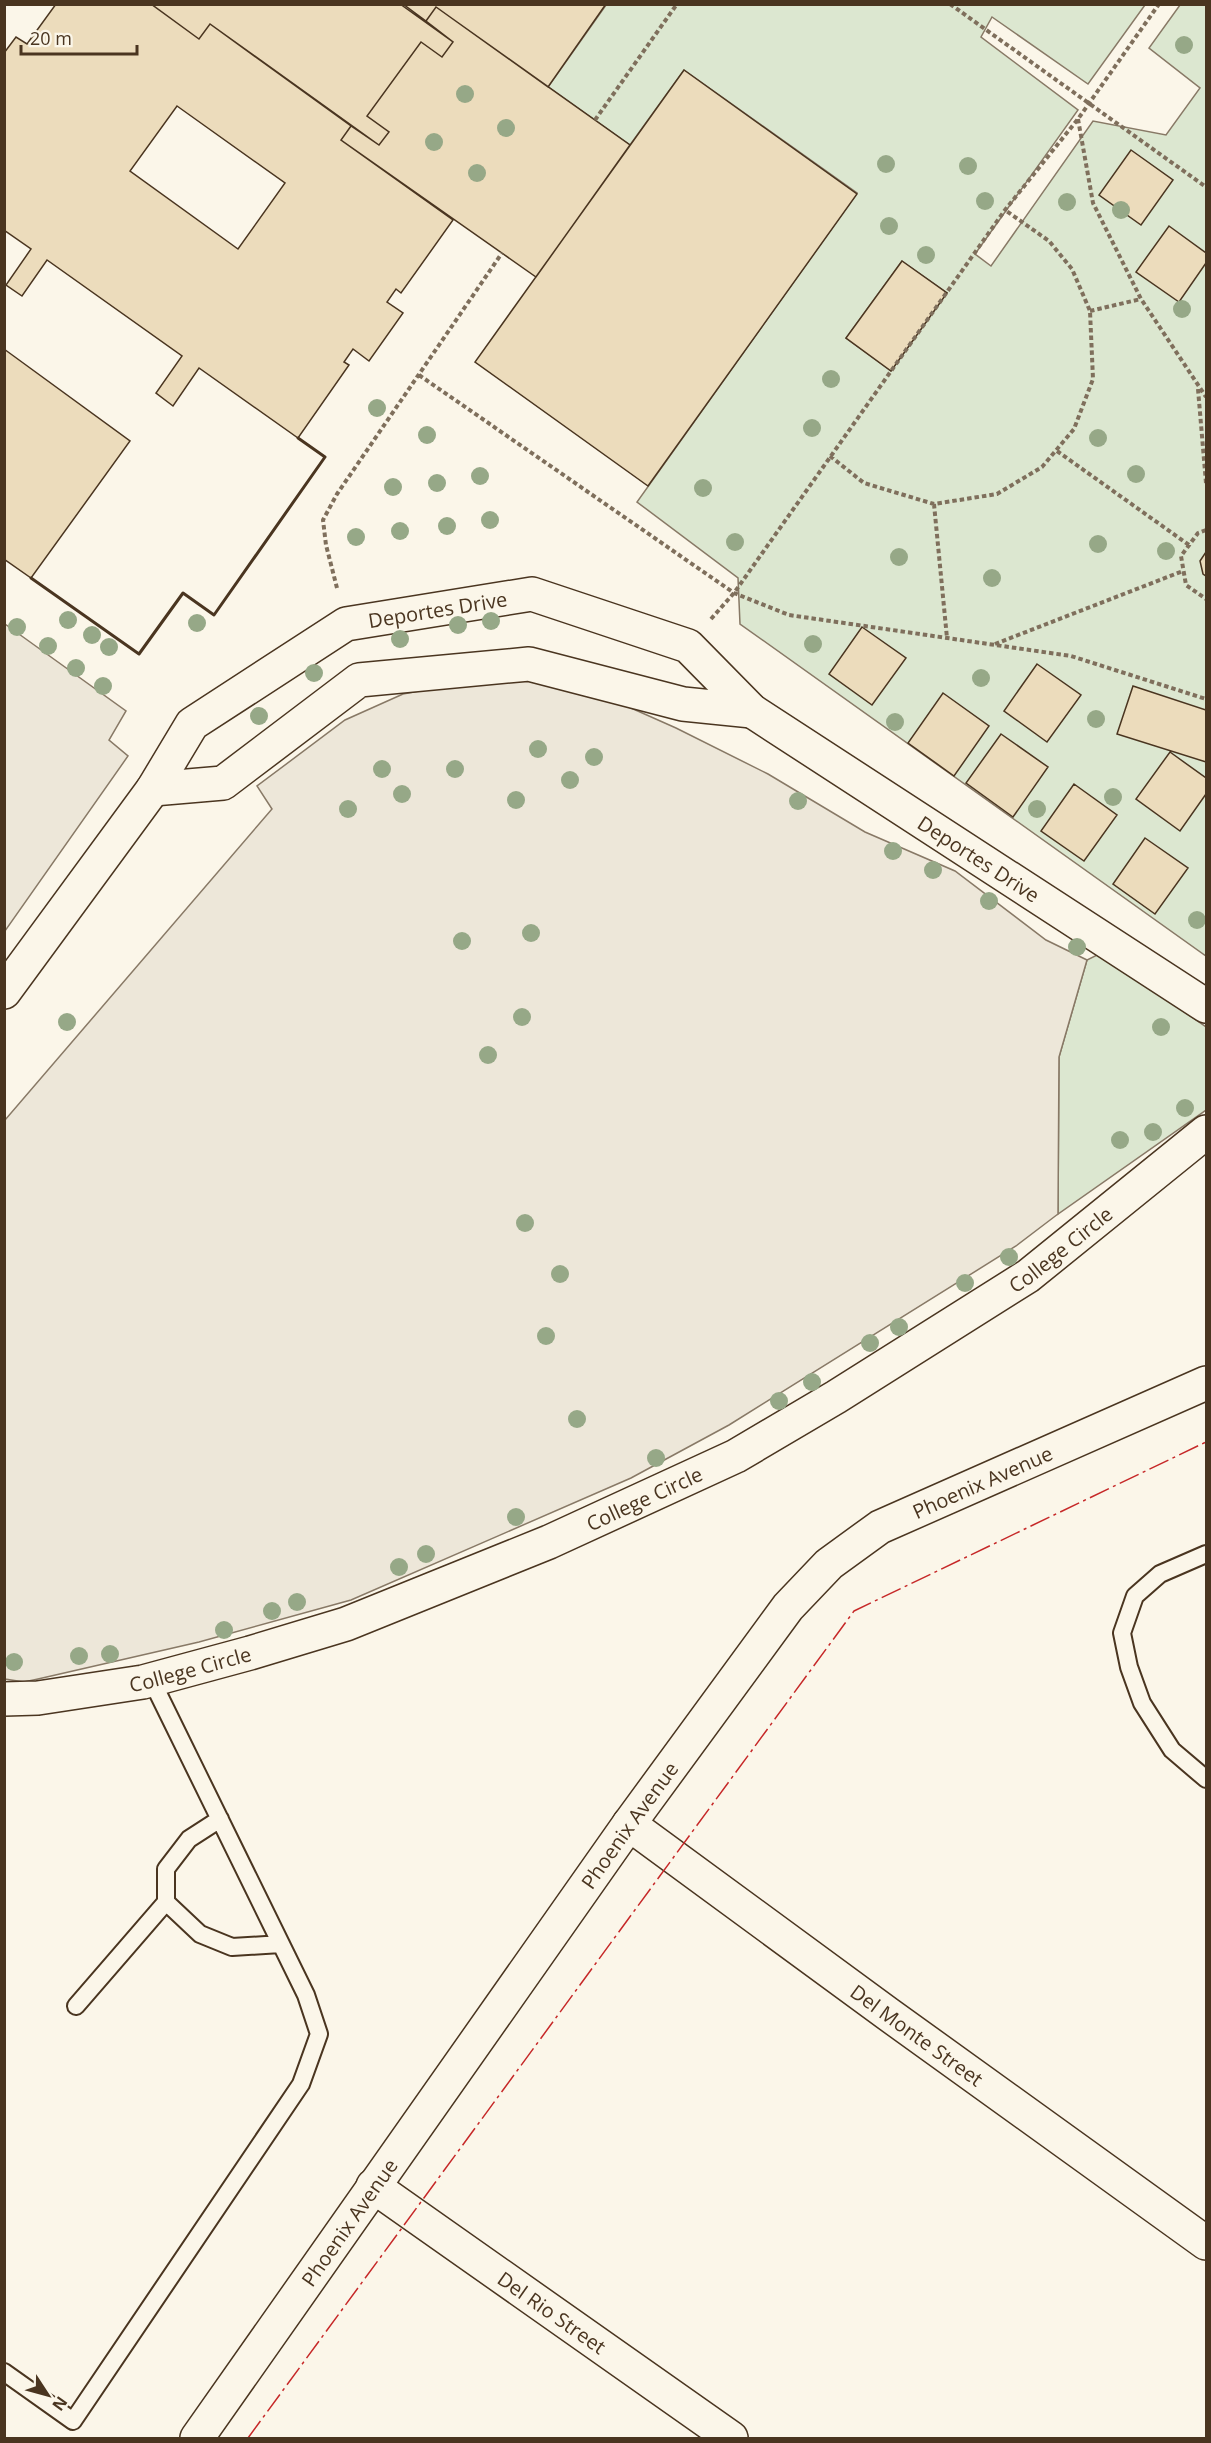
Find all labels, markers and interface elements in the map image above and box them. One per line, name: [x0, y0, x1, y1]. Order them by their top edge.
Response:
scale bar: [21, 18, 136, 56]
text: 20 m: [30, 26, 72, 50]
street label: Deportes Drive: [366, 585, 509, 634]
street label: Deportes Drive: [913, 809, 1045, 908]
street label: College Circle: [1003, 1200, 1118, 1298]
street label: Phoenix Avenue: [908, 1439, 1056, 1525]
street label: College Circle: [582, 1460, 707, 1537]
street label: College Circle: [127, 1640, 254, 1697]
street label: Phoenix Avenue: [574, 1756, 684, 1894]
street label: Del Monte Street: [845, 1978, 989, 2092]
street label: Phoenix Avenue: [295, 2153, 403, 2291]
street label: Del Rio Street: [493, 2265, 612, 2360]
north arrow: [18, 2365, 78, 2425]
text: N: [47, 2392, 73, 2416]

